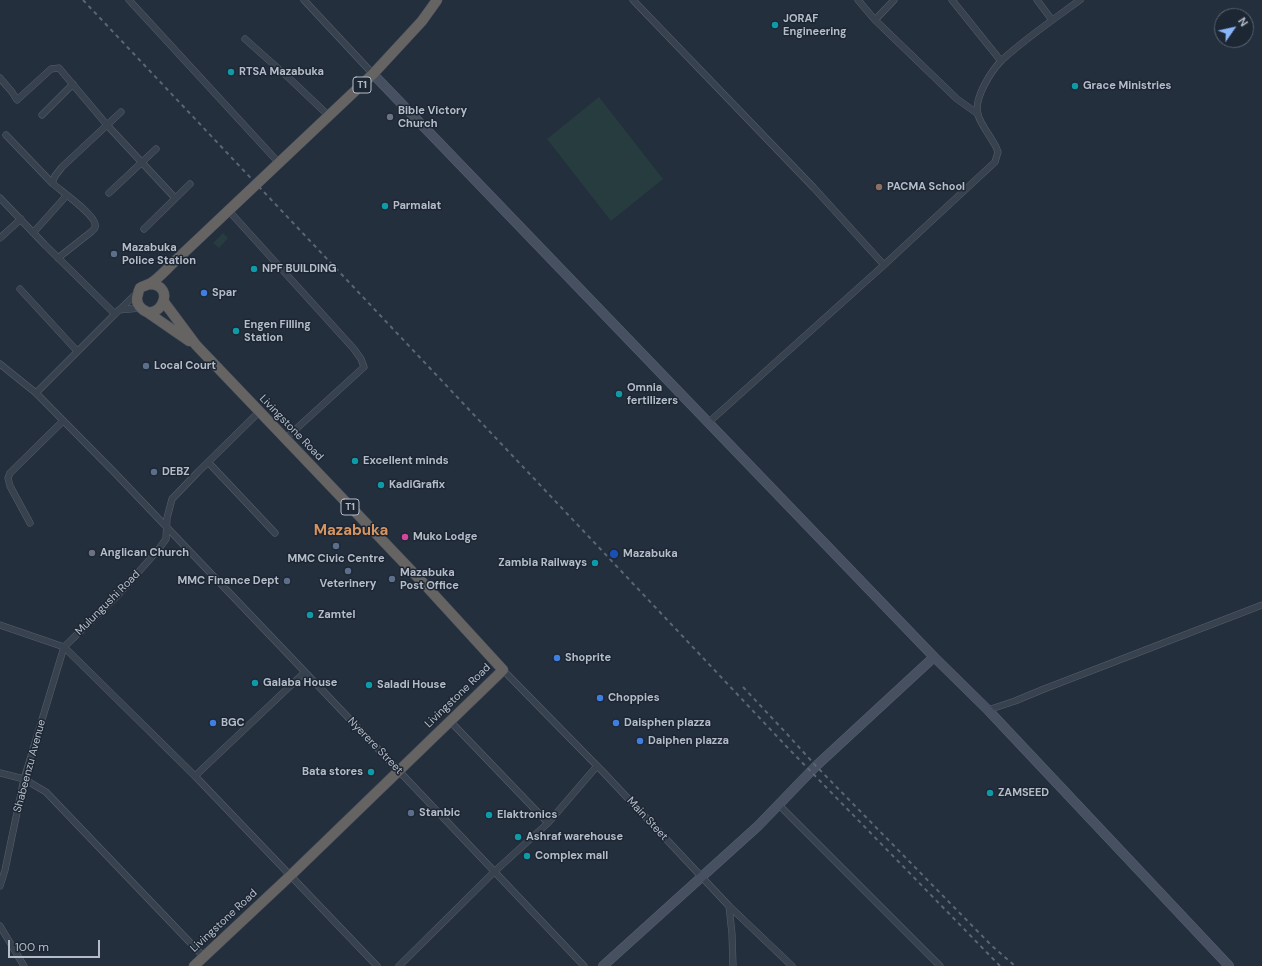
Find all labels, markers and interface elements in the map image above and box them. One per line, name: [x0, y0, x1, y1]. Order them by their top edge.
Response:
north arrow: [1214, 8, 1254, 48]
place label: JORAF Engineering: [783, 12, 847, 38]
text: N: [1235, 15, 1251, 29]
marker: JORAF Engineering: [770, 20, 780, 30]
place label: RTSA Mazabuka: [239, 65, 324, 79]
marker: RTSA Mazabuka: [226, 67, 236, 77]
road number: T1: [353, 77, 371, 93]
place label: Grace Ministries: [1083, 79, 1171, 93]
marker: Grace Ministries: [1070, 81, 1080, 91]
place label: Bible Victory Church: [398, 104, 467, 130]
marker: Bible Victory Church: [385, 112, 395, 122]
place label: PACMA School: [887, 180, 965, 194]
marker: PACMA School: [874, 182, 884, 192]
place label: Parmalat: [393, 199, 441, 213]
marker: Parmalat: [380, 201, 390, 211]
place label: Mazabuka Police Station: [122, 241, 196, 267]
marker: Mazabuka Police Station: [109, 249, 119, 259]
place label: NPF BUILDING: [262, 262, 337, 276]
marker: NPF BUILDING: [249, 264, 259, 274]
place label: Spar: [212, 286, 237, 300]
marker: Spar: [199, 288, 209, 298]
place label: Engen Filling Station: [244, 318, 311, 344]
marker: Engen Filling Station: [231, 326, 241, 336]
place label: Local Court: [154, 359, 216, 373]
marker: Local Court: [141, 361, 151, 371]
place label: Omnia fertilizers: [627, 381, 678, 407]
marker: Omnia fertilizers: [614, 389, 624, 399]
street label: Livingstone Road: [256, 392, 326, 464]
place label: Excellent minds: [363, 454, 449, 468]
marker: Excellent minds: [350, 456, 360, 466]
place label: DEBZ: [162, 465, 190, 479]
marker: DEBZ: [149, 467, 159, 477]
place label: KadiGrafix: [389, 478, 445, 492]
marker: KadiGrafix: [376, 480, 386, 490]
road number: T1: [341, 499, 359, 515]
district label: Mazabuka: [314, 522, 388, 540]
place label: Muko Lodge: [413, 530, 477, 544]
marker: Muko Lodge: [400, 532, 410, 542]
marker: MMC Civic Centre: [331, 541, 341, 551]
place label: Anglican Church: [100, 546, 189, 560]
place label: Mazabuka: [623, 547, 678, 561]
marker: Anglican Church: [87, 548, 97, 558]
marker: Mazabuka: [608, 548, 620, 560]
place label: MMC Civic Centre: [287, 552, 385, 566]
place label: Zambia Railways: [498, 556, 587, 570]
marker: Zambia Railways: [590, 558, 600, 568]
marker: Veterinery: [343, 566, 353, 576]
place label: Mazabuka Post Office: [400, 566, 459, 592]
street label: Mulungushi Road: [73, 568, 143, 638]
place label: MMC Finance Dept: [178, 574, 279, 588]
marker: Mazabuka Post Office: [387, 574, 397, 584]
marker: MMC Finance Dept: [282, 576, 292, 586]
place label: Veterinery: [320, 577, 376, 591]
place label: Zamtel: [318, 608, 355, 622]
marker: Zamtel: [305, 610, 315, 620]
place label: Shoprite: [565, 651, 611, 665]
marker: Shoprite: [552, 653, 562, 663]
street label: Livingstone Road: [422, 661, 494, 731]
place label: Galaba House: [263, 676, 337, 690]
marker: Galaba House: [250, 678, 260, 688]
place label: Saladi House: [377, 678, 446, 692]
marker: Saladi House: [364, 680, 374, 690]
place label: Choppies: [608, 691, 660, 705]
marker: Choppies: [595, 693, 605, 703]
street label: Nyerere Street: [345, 715, 405, 777]
place label: BGC: [221, 716, 245, 730]
place label: Daisphen plazza: [624, 716, 711, 730]
street label: Shabeenzu Avenue: [11, 718, 49, 814]
marker: BGC: [208, 718, 218, 728]
marker: Daisphen plazza: [611, 718, 621, 728]
place label: Daiphen plazza: [648, 734, 729, 748]
marker: Daiphen plazza: [635, 736, 645, 746]
place label: Bata stores: [302, 765, 363, 779]
marker: Bata stores: [366, 767, 376, 777]
place label: ZAMSEED: [998, 786, 1049, 800]
marker: ZAMSEED: [985, 788, 995, 798]
street label: Main Steet: [624, 795, 670, 843]
place label: Stanbic: [419, 806, 461, 820]
marker: Stanbic: [406, 808, 416, 818]
place label: Elaktronics: [497, 808, 557, 822]
marker: Elaktronics: [484, 810, 494, 820]
place label: Ashraf warehouse: [526, 830, 623, 844]
marker: Ashraf warehouse: [513, 832, 523, 842]
place label: Complex mall: [535, 849, 608, 863]
marker: Complex mall: [522, 851, 532, 861]
street label: Livingstone Road: [188, 887, 260, 955]
scale bar: [10, 932, 102, 958]
text: 100 m: [15, 939, 49, 955]

